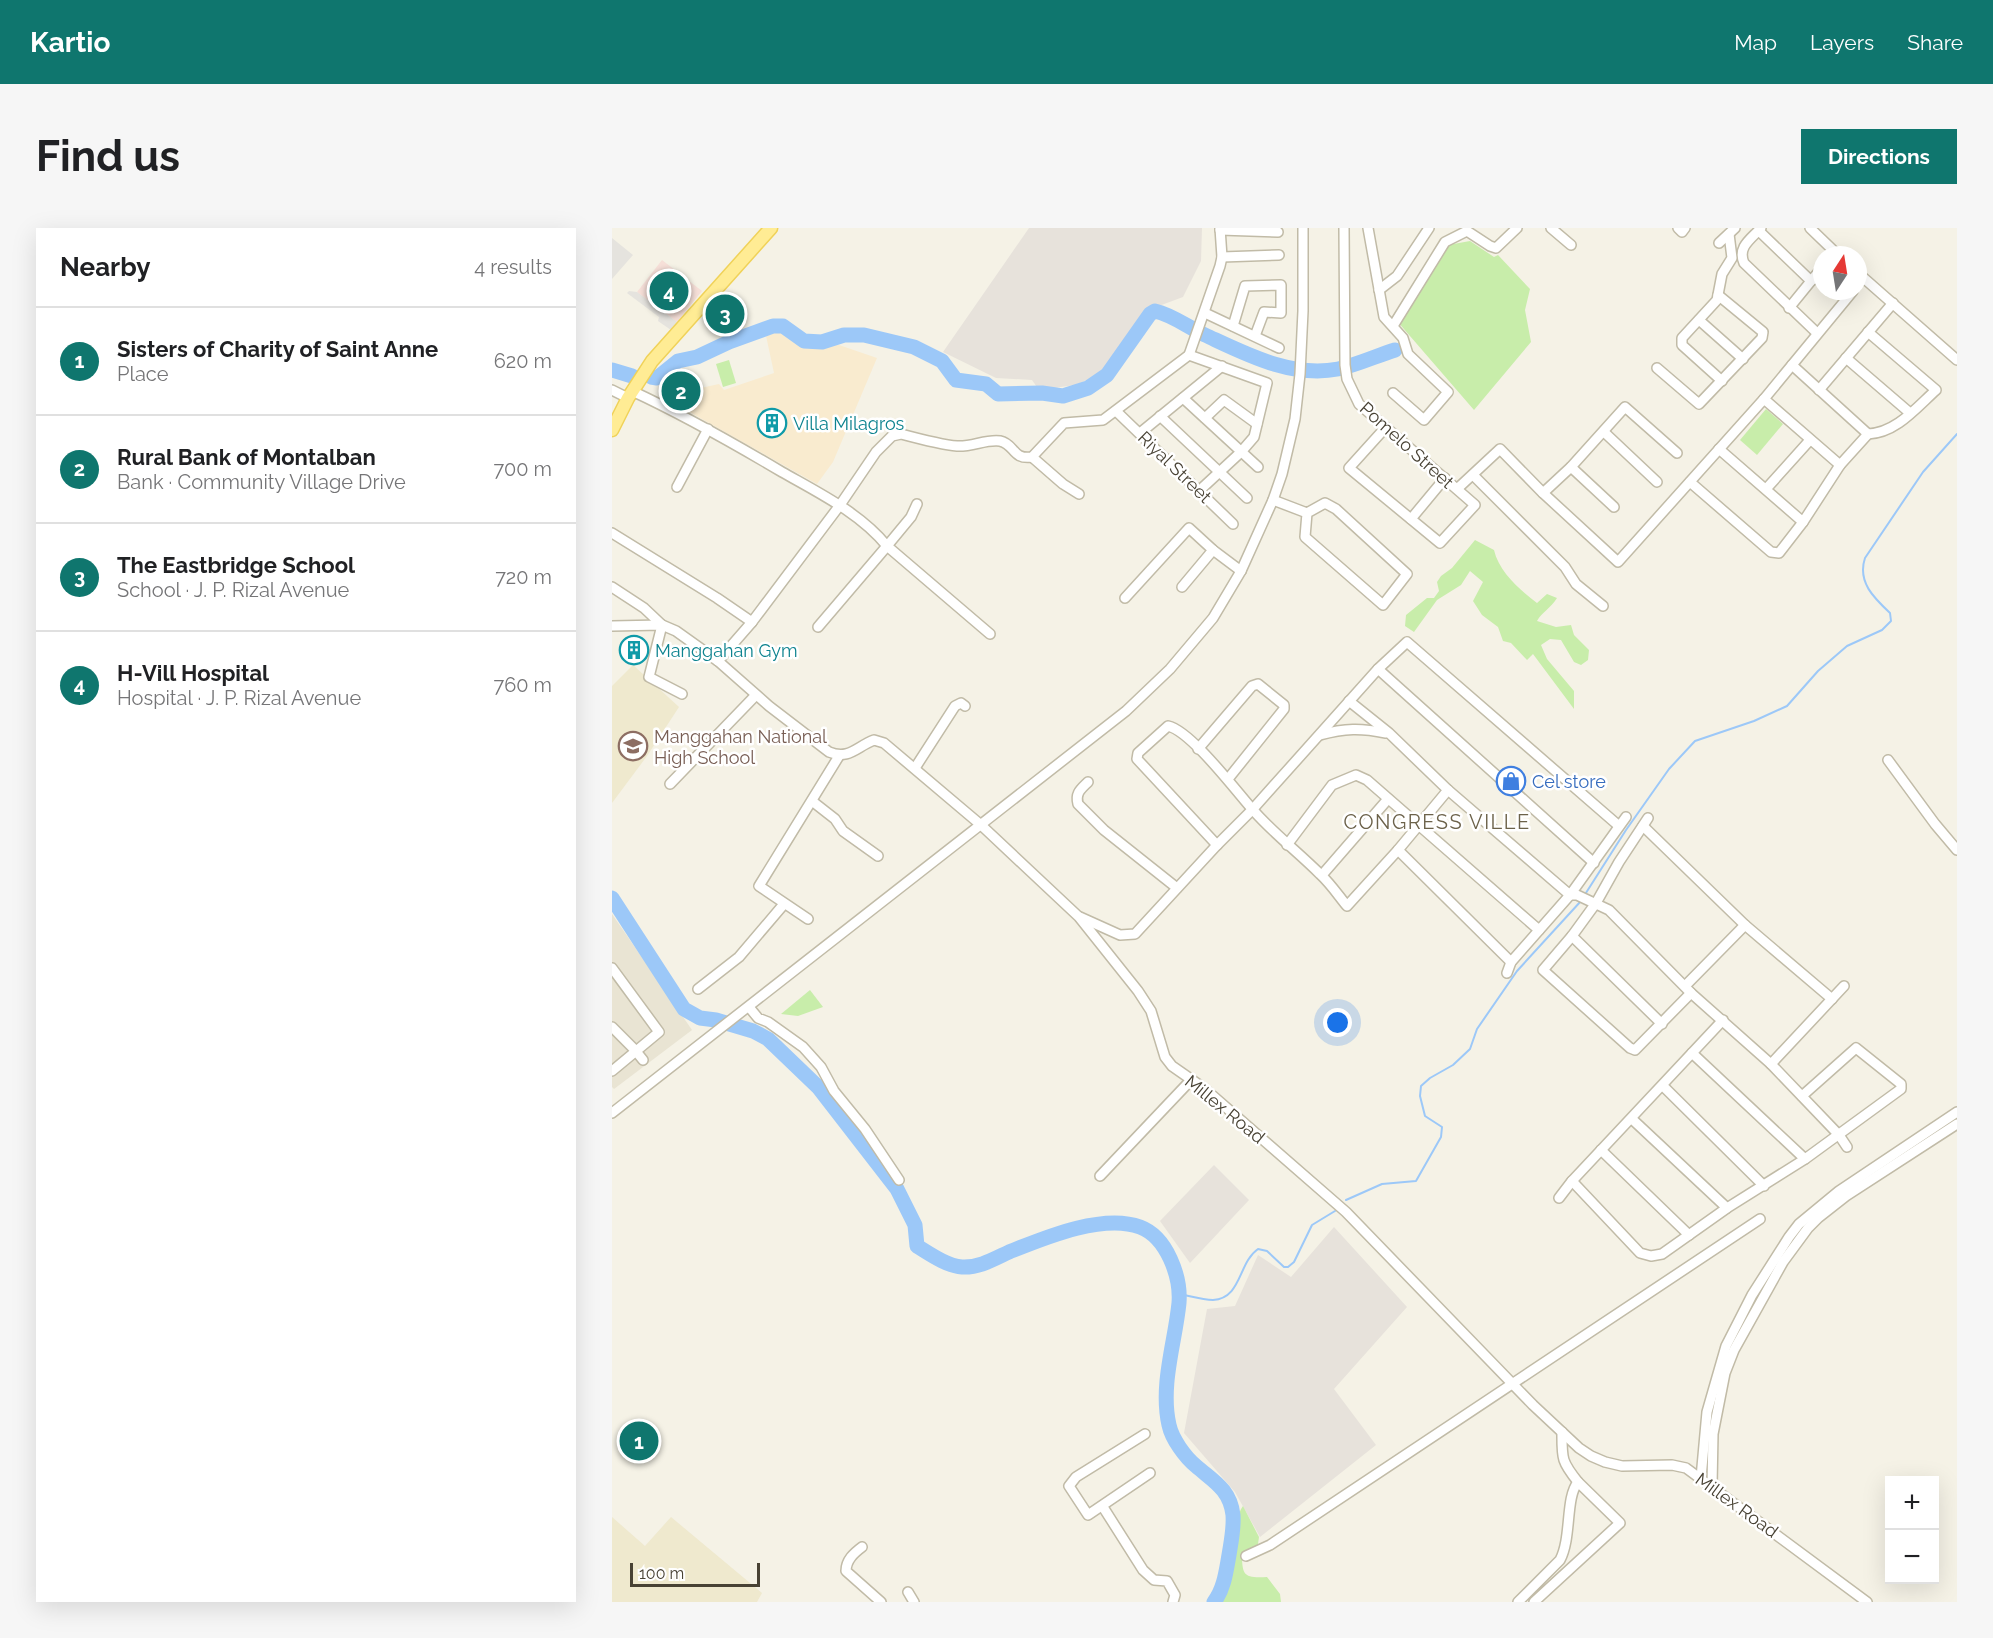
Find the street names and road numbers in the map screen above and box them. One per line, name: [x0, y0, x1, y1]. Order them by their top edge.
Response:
street label: Pomelo Street: [1356, 397, 1458, 493]
street label: Riyal Street: [1134, 427, 1216, 507]
street label: Millex Road: [1181, 1070, 1269, 1148]
street label: Millex Road: [1692, 1468, 1782, 1542]

